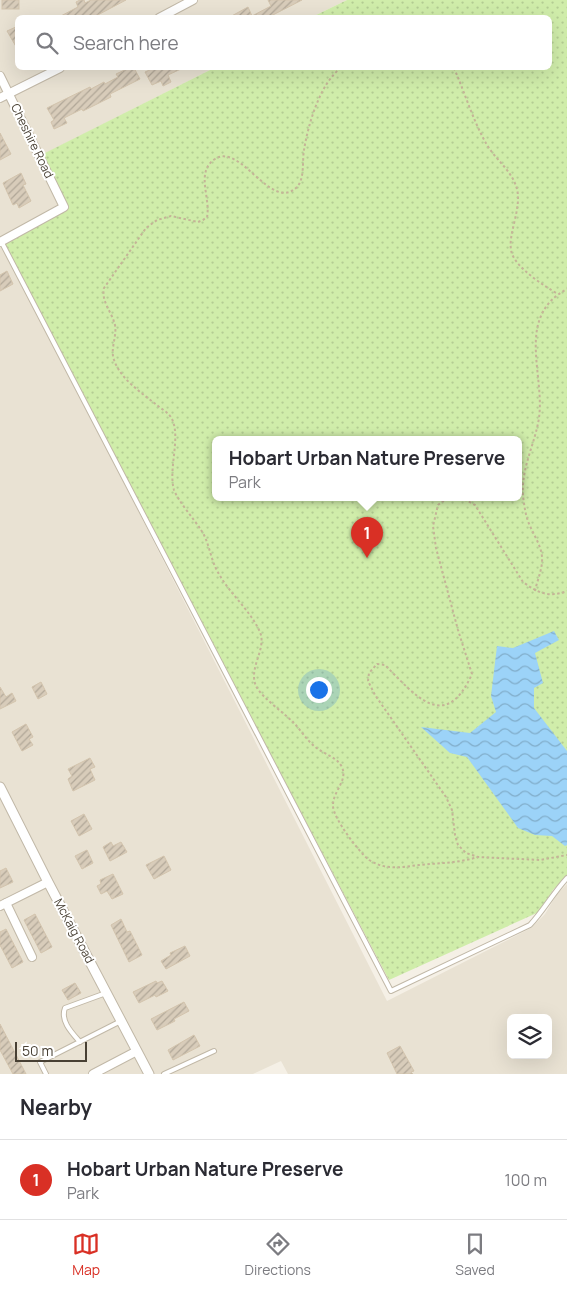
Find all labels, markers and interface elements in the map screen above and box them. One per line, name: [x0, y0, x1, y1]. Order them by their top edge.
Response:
search box: [15, 15, 552, 70]
icon: search: [33, 29, 61, 57]
text: Search here: [73, 30, 179, 56]
street label: Cheshire Road: [7, 101, 58, 181]
popup: [212, 436, 522, 501]
text: Hobart Urban Nature Preserve: [229, 445, 505, 471]
text: Park: [229, 471, 261, 493]
pin: 1: [351, 517, 383, 558]
your location: [306, 677, 332, 703]
street label: McKaig Road: [50, 895, 99, 966]
map controls: [507, 1014, 552, 1059]
button: layers: [507, 1014, 552, 1059]
scale bar: [15, 1039, 88, 1062]
text: 50 m: [22, 1041, 53, 1060]
text: Nearby: [20, 1093, 92, 1121]
text: Hobart Urban Nature Preserve: [67, 1156, 343, 1182]
text: 1: [32, 1169, 40, 1191]
text: 100 m: [504, 1169, 547, 1191]
text: Park: [67, 1182, 99, 1204]
tab: Map: [72, 1230, 100, 1279]
tab: Directions: [245, 1230, 311, 1279]
tab: Saved: [455, 1230, 495, 1279]

